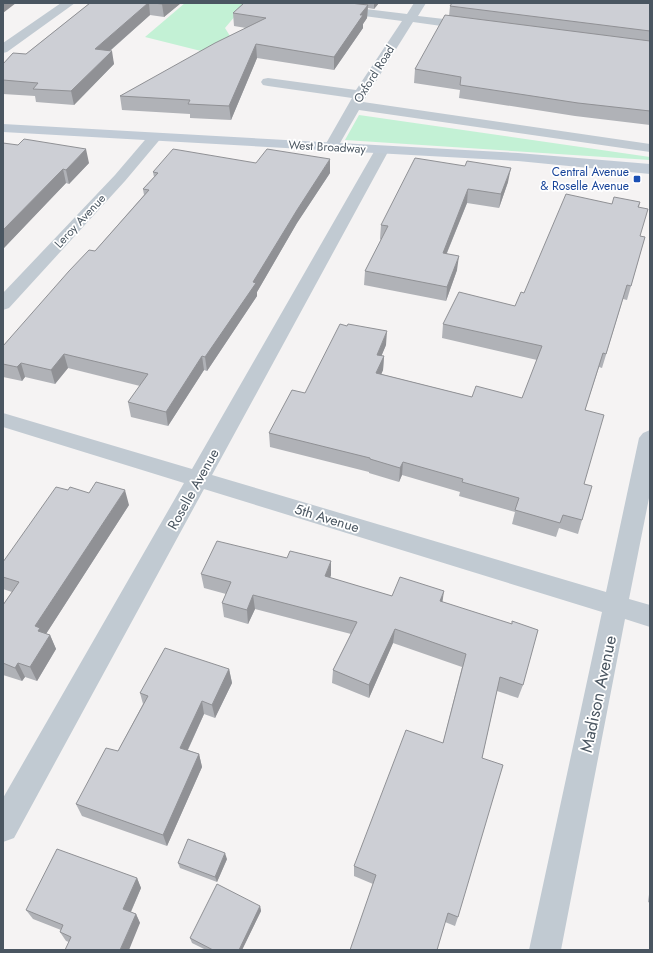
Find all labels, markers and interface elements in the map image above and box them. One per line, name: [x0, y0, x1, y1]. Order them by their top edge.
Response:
street label: Oxford Road: [349, 42, 399, 106]
street label: West Broadway: [288, 136, 367, 158]
place label: Central Avenue & Roselle Avenue: [540, 163, 629, 195]
marker: Central Avenue & Roselle Avenue: [632, 174, 642, 184]
street label: Leroy Avenue: [50, 190, 110, 252]
street label: Roselle Avenue: [162, 445, 224, 533]
street label: 5th Avenue: [292, 499, 362, 537]
street label: Madison Avenue: [574, 633, 622, 755]

